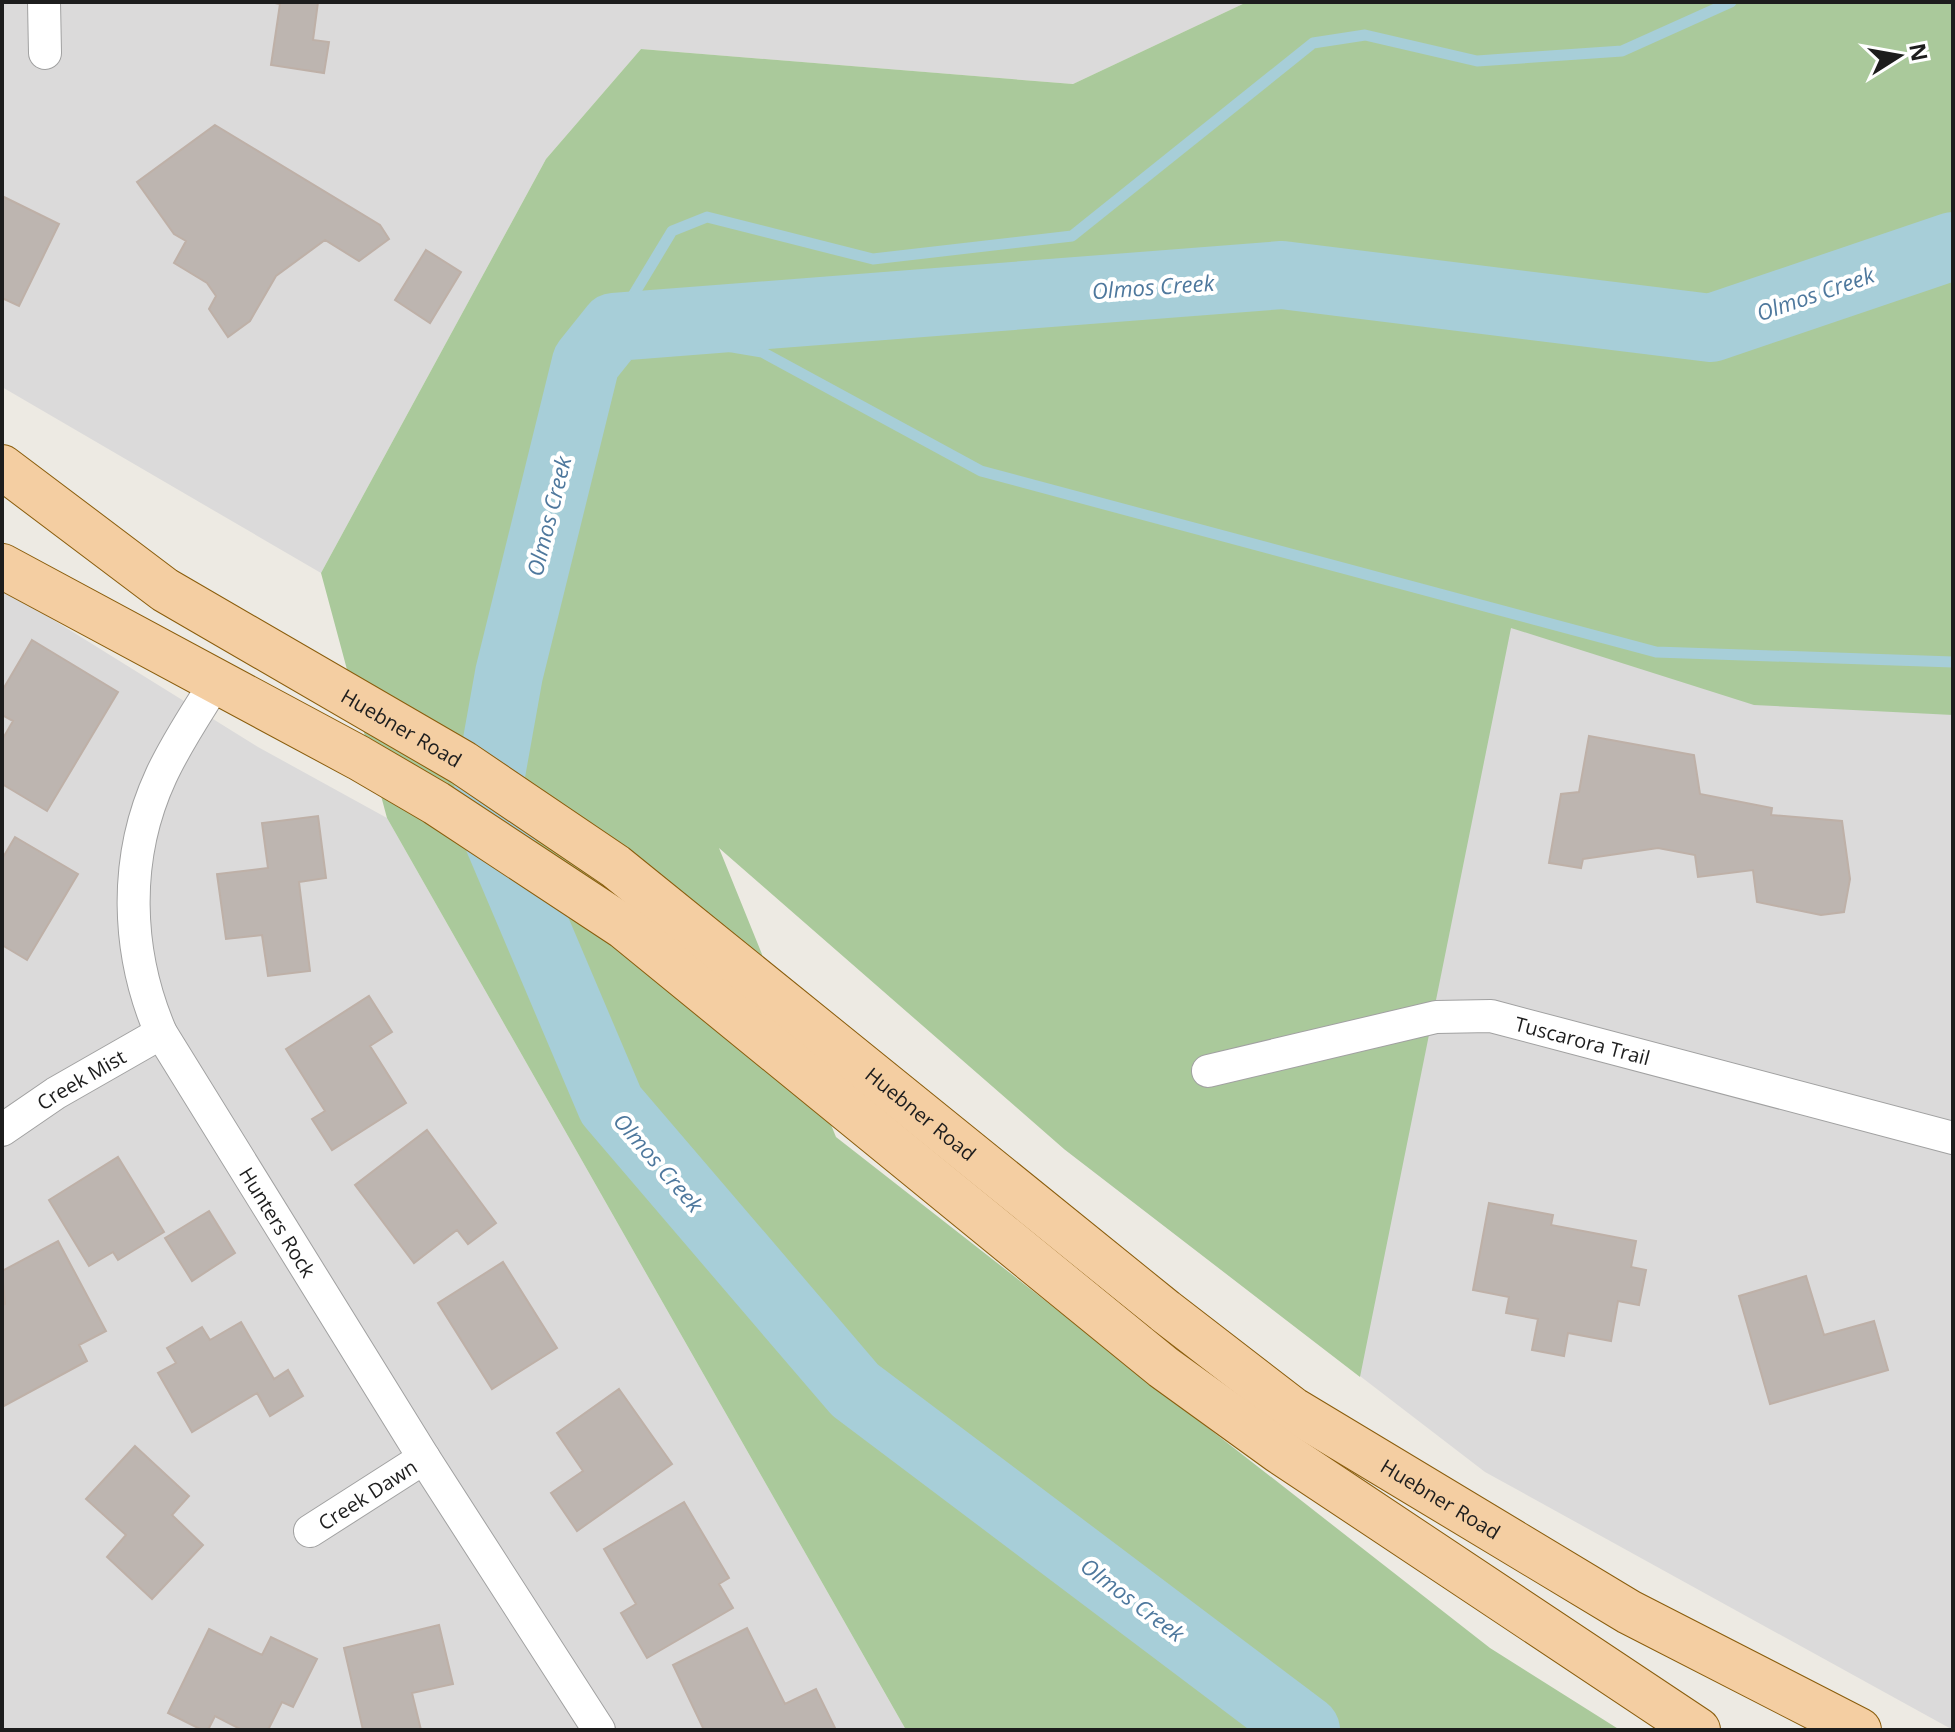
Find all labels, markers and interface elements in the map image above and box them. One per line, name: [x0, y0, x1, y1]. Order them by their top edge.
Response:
north arrow: [1859, 16, 1939, 96]
text: N: [1903, 40, 1936, 64]
water label: Olmos Creek: [1752, 258, 1879, 327]
water label: Olmos Creek: [1091, 267, 1216, 305]
water label: Olmos Creek: [519, 452, 578, 579]
street label: Huebner Road: [337, 682, 467, 773]
street label: Tuscarora Trail: [1512, 1009, 1653, 1071]
street label: Creek Mist: [31, 1043, 130, 1116]
street label: Huebner Road: [860, 1061, 982, 1167]
water label: Olmos Creek: [608, 1106, 711, 1219]
street label: Hunters Rock: [233, 1162, 323, 1283]
street label: Huebner Road: [1376, 1452, 1506, 1545]
street label: Creek Dawn: [313, 1453, 422, 1536]
water label: Olmos Creek: [1075, 1550, 1192, 1649]

